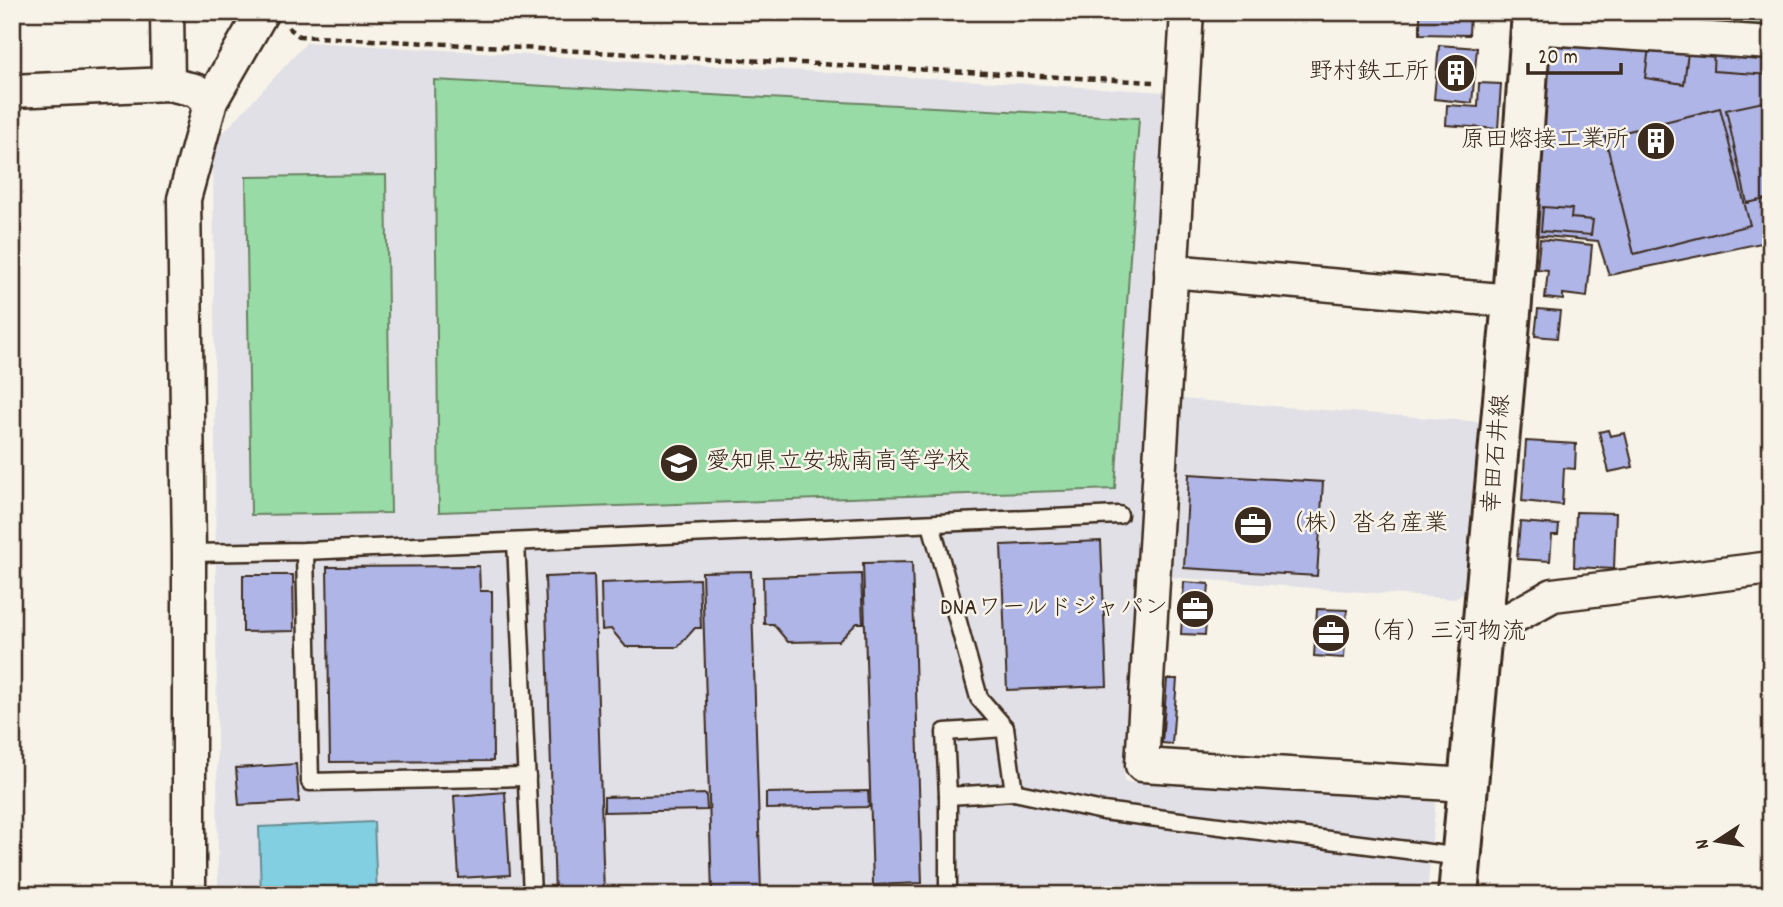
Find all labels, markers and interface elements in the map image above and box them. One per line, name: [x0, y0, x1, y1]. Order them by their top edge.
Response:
scale bar: [1528, 32, 1620, 76]
text: 20 m: [1538, 44, 1578, 74]
building icon: 野村鉄工所: [1435, 52, 1477, 94]
place label: 野村鉄工所: [1309, 56, 1429, 90]
building icon: 原田熔接工業所: [1635, 120, 1677, 162]
place label: 原田熔接工業所: [1461, 124, 1629, 158]
street label: 幸田石井線: [1476, 393, 1520, 515]
school or university icon: 愛知県立安城南高等学校: [658, 442, 700, 484]
place label: 愛知県立安城南高等学校: [706, 446, 970, 480]
office icon: （株）沓名産業: [1232, 504, 1274, 546]
place label: （株）沓名産業: [1280, 508, 1448, 542]
office icon: DNAワールドジャパン: [1174, 588, 1216, 630]
place label: DNAワールドジャパン: [940, 592, 1168, 626]
office icon: （有）三河物流: [1310, 612, 1352, 654]
place label: （有）三河物流: [1358, 616, 1526, 650]
north arrow: [1682, 806, 1752, 876]
text: N: [1690, 836, 1718, 851]

